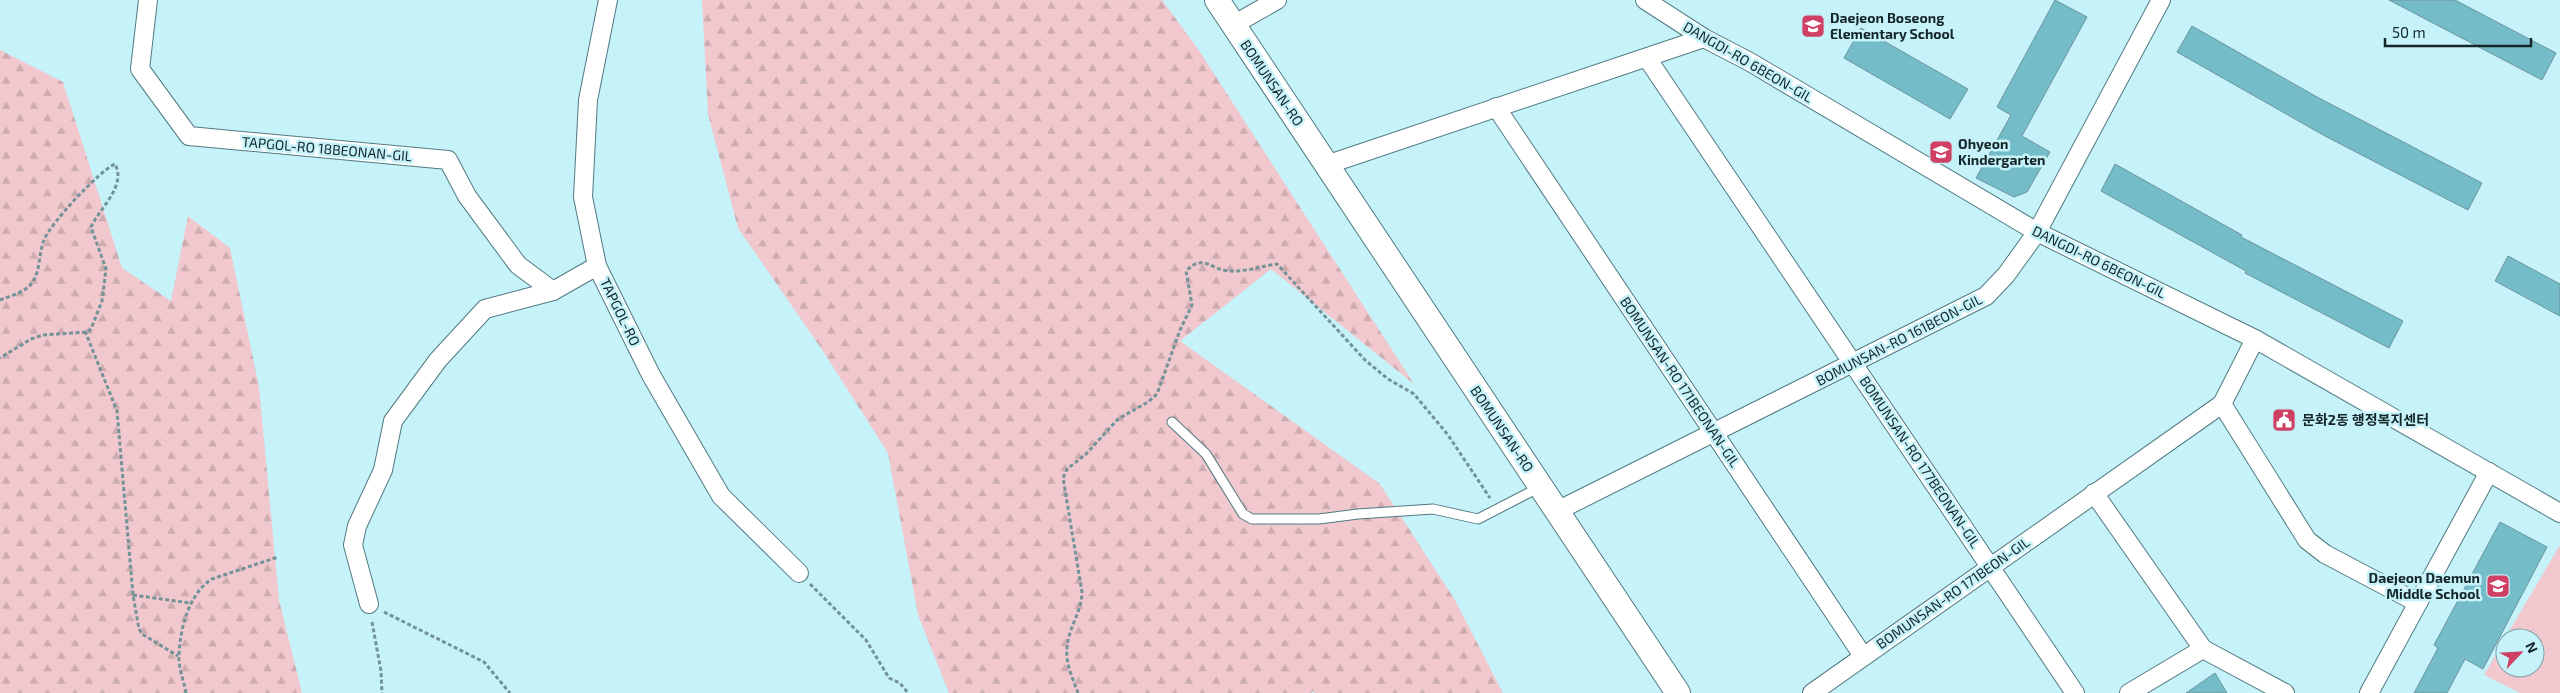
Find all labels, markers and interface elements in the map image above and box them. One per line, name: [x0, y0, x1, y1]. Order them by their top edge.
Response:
place label: Daejeon Boseong Elementary School: [1830, 9, 1955, 42]
school or university icon: Daejeon Boseong Elementary School: [1800, 13, 1826, 39]
scale bar: [2385, 15, 2531, 47]
street label: DANGDI-RO 6BEON-GIL: [1681, 18, 1816, 106]
text: 50 m: [2392, 23, 2426, 41]
street label: BOMUNSAN-RO: [1237, 36, 1307, 129]
street label: TAPGOL-RO 18BEONAN-GIL: [241, 133, 413, 164]
place label: Ohyeon Kindergarten: [1958, 135, 2045, 168]
school or university icon: Ohyeon Kindergarten: [1928, 139, 1954, 165]
street label: DANGDI-RO 6BEON-GIL: [2030, 222, 2169, 301]
street label: TAPGOL-RO: [597, 275, 644, 348]
street label: BOMUNSAN-RO 161BEON-GIL: [1813, 290, 1985, 389]
street label: BOMUNSAN-RO 171BEONAN-GIL: [1617, 293, 1744, 470]
street label: BOMUNSAN-RO 177BEONAN-GIL: [1856, 373, 1984, 551]
street label: BOMUNSAN-RO: [1467, 382, 1537, 475]
public building icon: 문화2동 행정복지센터: [2271, 407, 2297, 433]
place label: 문화2동 행정복지센터: [2302, 411, 2429, 428]
street label: BOMUNSAN-RO 171BEON-GIL: [1873, 533, 2033, 652]
place label: Daejeon Daemun Middle School: [2369, 569, 2480, 602]
school or university icon: Daejeon Daemun Middle School: [2485, 573, 2511, 599]
north arrow: [2495, 628, 2545, 678]
text: N: [2522, 639, 2542, 655]

